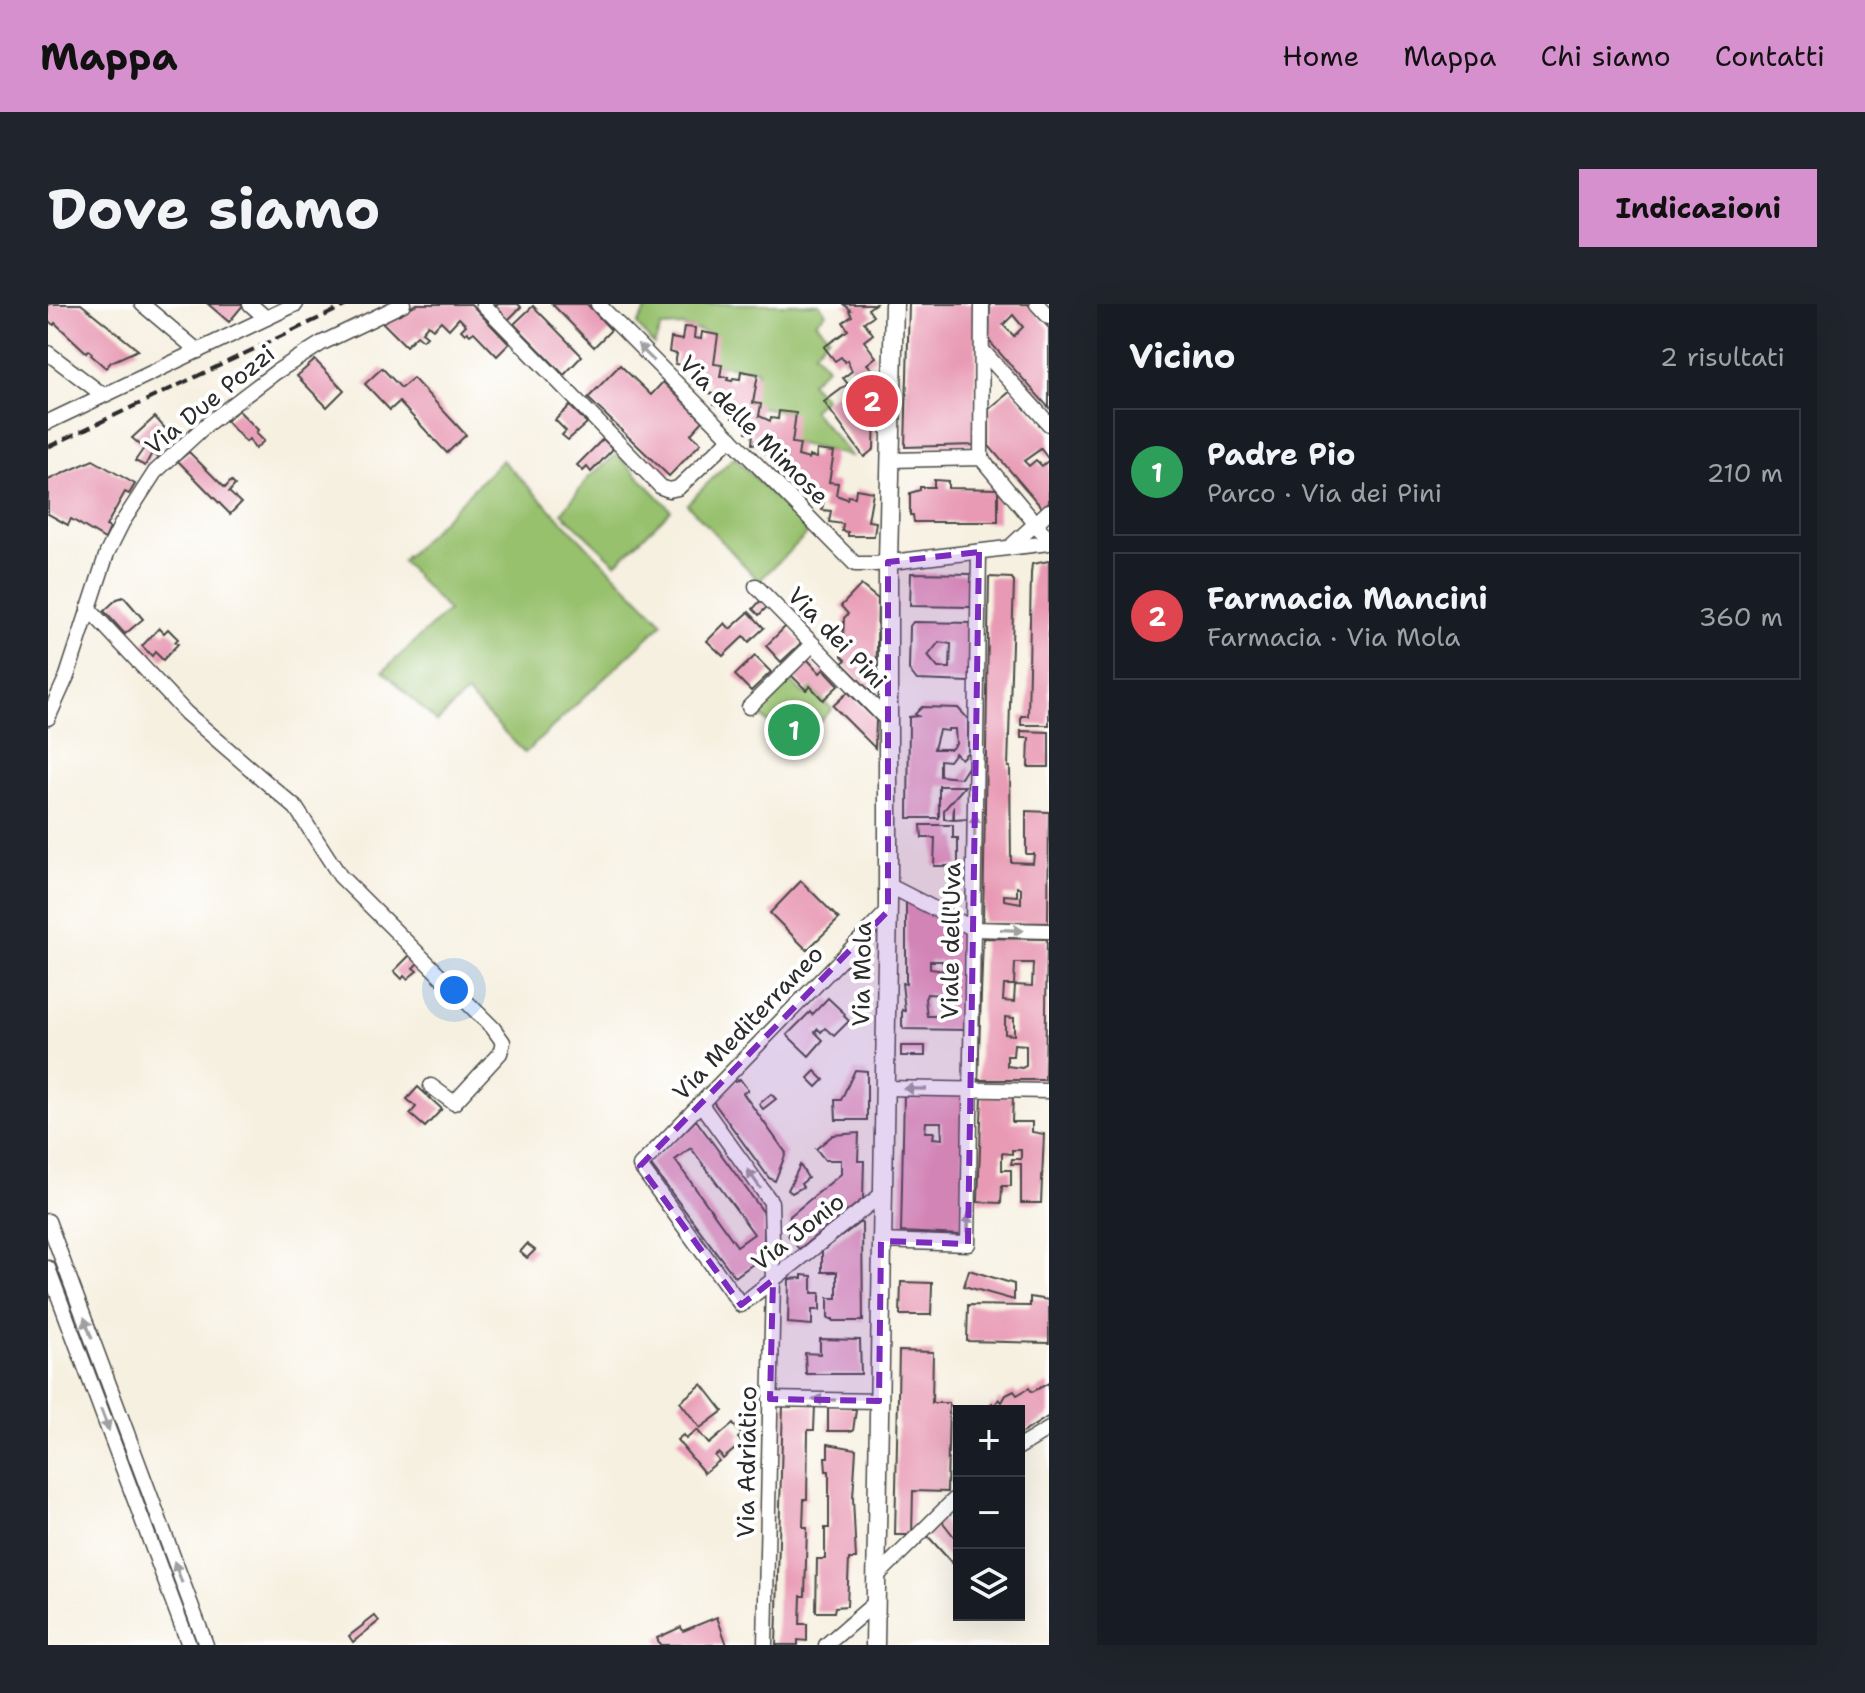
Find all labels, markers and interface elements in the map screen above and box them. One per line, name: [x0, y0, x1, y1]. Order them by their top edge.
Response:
text: Mappa: [40, 31, 178, 82]
text: Home: [1282, 37, 1359, 75]
text: Mappa: [1403, 37, 1496, 75]
text: Chi siamo: [1540, 37, 1671, 75]
text: Contatti: [1715, 37, 1825, 75]
button: Indicazioni: [1579, 169, 1817, 247]
text: Dove siamo: [48, 171, 380, 246]
text: Vicino: [1129, 333, 1236, 379]
street label: Via Due Pozzi: [138, 338, 282, 462]
text: 2 risultati: [1660, 339, 1785, 374]
one-way arrow: [638, 344, 656, 363]
street label: Via delle Mimose: [672, 348, 836, 512]
pin: 2: [846, 371, 898, 431]
text: Padre Pio: [1207, 434, 1356, 475]
text: 1: [1151, 455, 1163, 490]
text: 210 m: [1706, 455, 1783, 490]
text: Parco · Via dei Pini: [1207, 475, 1442, 510]
text: Farmacia Mancini: [1207, 578, 1488, 619]
street label: Via dei Pini: [780, 580, 894, 696]
text: 2: [1148, 599, 1166, 634]
text: 360 m: [1698, 599, 1783, 634]
text: Farmacia · Via Mola: [1207, 619, 1460, 654]
pin: 1: [768, 700, 820, 760]
one-way arrow: [969, 812, 981, 837]
street label: Viale dell'Uva: [934, 862, 968, 1020]
street label: Via Mola: [845, 921, 879, 1027]
one-way arrow: [999, 924, 1025, 937]
street label: Via Mediterraneo: [666, 938, 830, 1108]
your location: [434, 970, 474, 1010]
one-way arrow: [902, 1082, 927, 1095]
one-way arrow: [746, 1168, 762, 1190]
street label: Via Jonio: [745, 1186, 851, 1278]
one-way arrow: [962, 1212, 974, 1237]
one-way arrow: [81, 1316, 94, 1340]
street label: Via Adriatico: [730, 1386, 764, 1538]
one-way arrow: [811, 1394, 836, 1406]
map controls: [953, 1405, 1025, 1621]
button: +: [953, 1405, 1025, 1477]
one-way arrow: [99, 1408, 112, 1432]
button: −: [953, 1477, 1025, 1549]
button: layers: [953, 1549, 1025, 1621]
one-way arrow: [172, 1560, 184, 1584]

